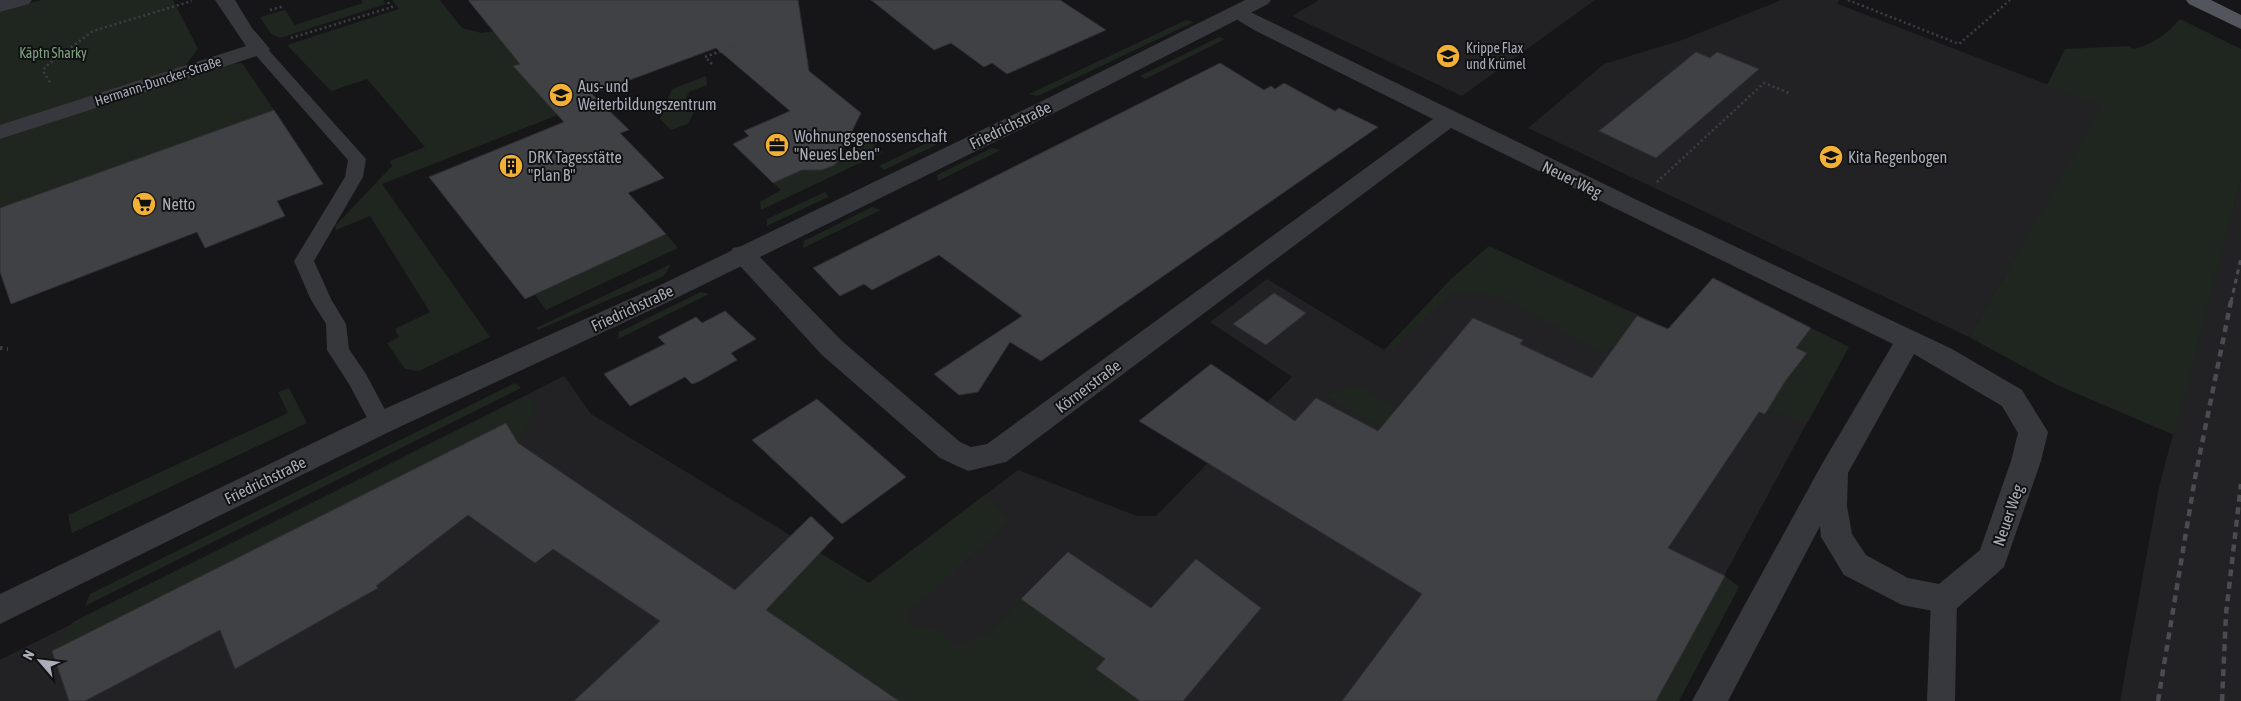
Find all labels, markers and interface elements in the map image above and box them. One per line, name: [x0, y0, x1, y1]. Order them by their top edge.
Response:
place label: Krippe Flax und Krümel: [1466, 40, 1526, 72]
school or university icon: Krippe Flax und Krümel: [1435, 43, 1461, 69]
park label: Käptn Sharky: [19, 45, 87, 61]
street label: Hermann-Duncker-Straße: [93, 53, 223, 109]
place label: Aus- und Weiterbildungszentrum: [578, 77, 717, 114]
school or university icon: Aus- und Weiterbildungszentrum: [548, 82, 574, 108]
street label: Friedrichstraße: [966, 98, 1054, 152]
place label: Wohnungsgenossenschaft "Neues Leben": [794, 127, 948, 163]
office icon: Wohnungsgenossenschaft "Neues Leben": [764, 132, 790, 158]
school or university icon: Kita Regenbogen: [1818, 144, 1844, 170]
place label: DRK Tagesstätte "Plan B": [528, 148, 622, 184]
place label: Kita Regenbogen: [1848, 148, 1947, 167]
building icon: DRK Tagesstätte "Plan B": [498, 153, 524, 179]
street label: Neuer Weg: [1539, 157, 1605, 202]
supermarket icon: Netto: [131, 191, 157, 217]
place label: Netto: [162, 195, 195, 213]
street label: Friedrichstraße: [588, 281, 676, 335]
street label: Körnerstraße: [1052, 356, 1124, 416]
street label: Friedrichstraße: [221, 453, 309, 507]
street label: Neuer Weg: [1989, 482, 2028, 548]
north arrow: [15, 636, 65, 686]
text: N: [20, 647, 38, 662]

